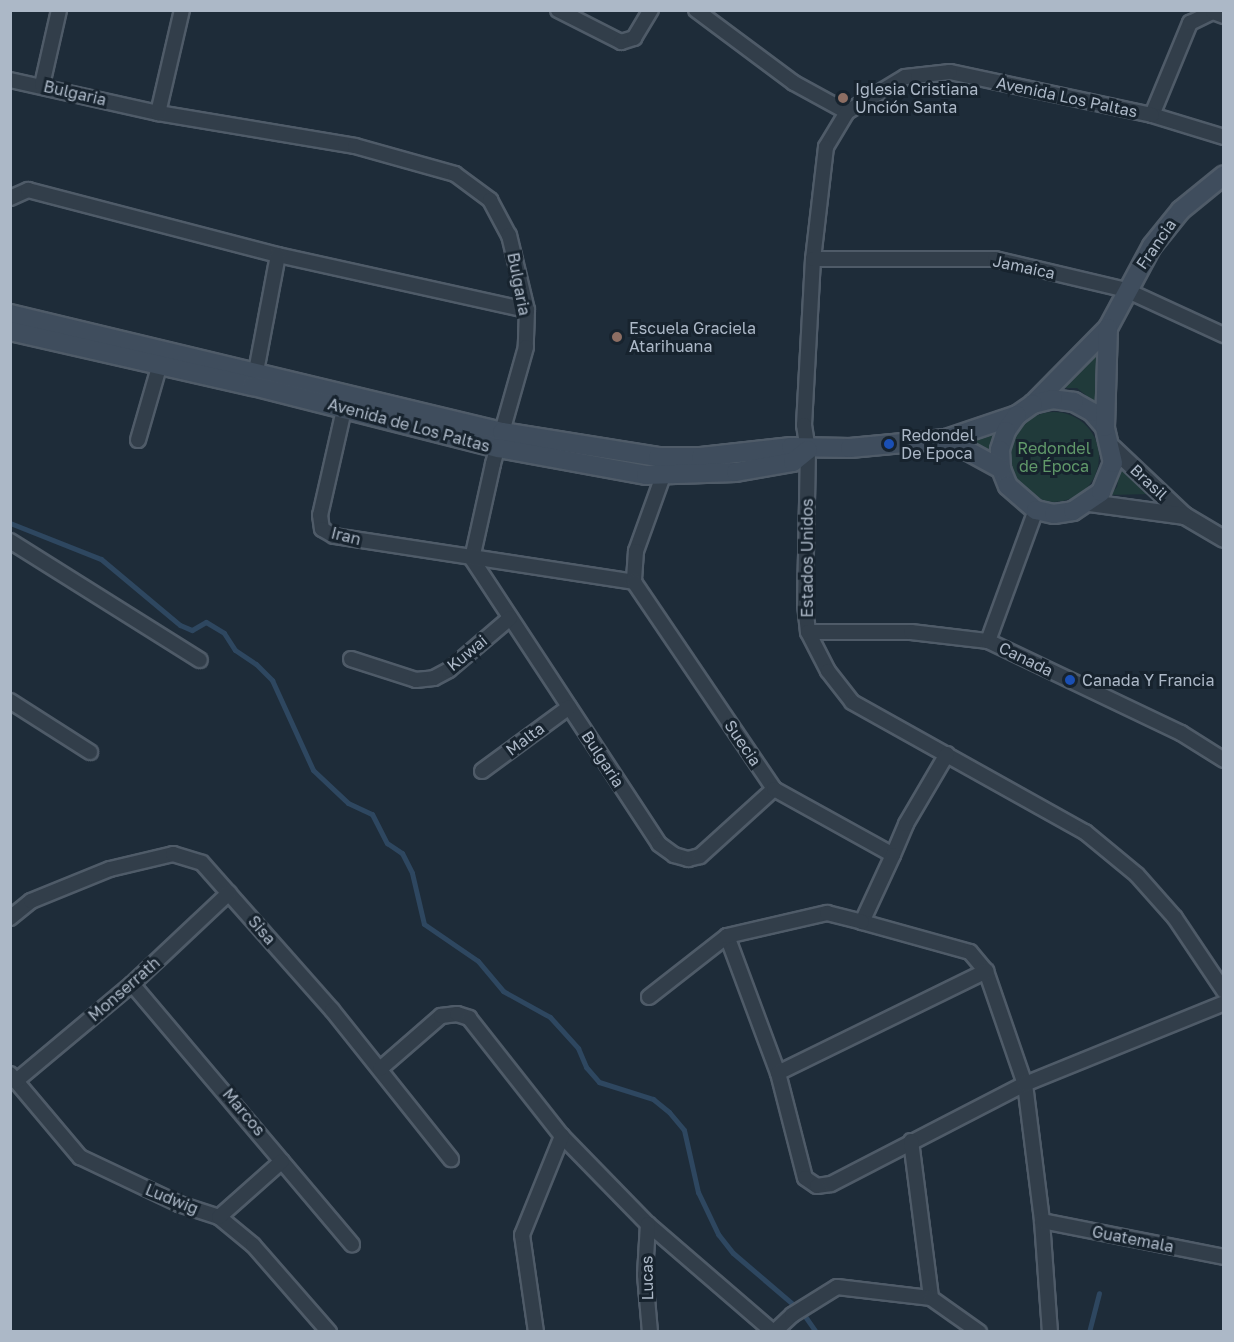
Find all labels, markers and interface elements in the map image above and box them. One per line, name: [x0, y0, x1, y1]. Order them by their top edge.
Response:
street label: Avenida Los Paltas: [995, 73, 1139, 121]
street label: Bulgaria: [42, 76, 108, 110]
place label: Iglesia Cristiana Unción Santa: [855, 79, 978, 117]
marker: Iglesia Cristiana Unción Santa: [836, 91, 850, 105]
street label: Francia: [1132, 215, 1180, 273]
street label: Bulgaria: [503, 251, 535, 317]
street label: Jamaica: [991, 251, 1057, 283]
place label: Escuela Graciela Atarihuana: [629, 318, 756, 356]
marker: Escuela Graciela Atarihuana: [610, 330, 624, 344]
street label: Avenida de Los Paltas: [326, 394, 492, 456]
place label: Redondel De Epoca: [901, 425, 975, 463]
marker: Redondel De Epoca: [882, 437, 896, 451]
park label: Redondel de Época: [1017, 438, 1091, 476]
street label: Brasil: [1126, 460, 1172, 504]
street label: Estados Unidos: [797, 498, 817, 618]
street label: Iran: [329, 523, 363, 549]
street label: Kuwai: [443, 631, 491, 675]
street label: Canada: [996, 638, 1056, 680]
place label: Canada Y Francia: [1082, 670, 1214, 690]
marker: Canada Y Francia: [1063, 673, 1077, 687]
street label: Suecia: [721, 716, 765, 770]
street label: Malta: [502, 718, 548, 760]
street label: Bulgaria: [578, 727, 628, 791]
street label: Sisa: [244, 912, 280, 948]
street label: Monserrath: [84, 953, 164, 1025]
street label: Marcos: [219, 1085, 269, 1139]
street label: Ludwig: [143, 1180, 201, 1218]
street label: Guatemala: [1090, 1222, 1176, 1256]
street label: Lucas: [637, 1255, 657, 1301]

